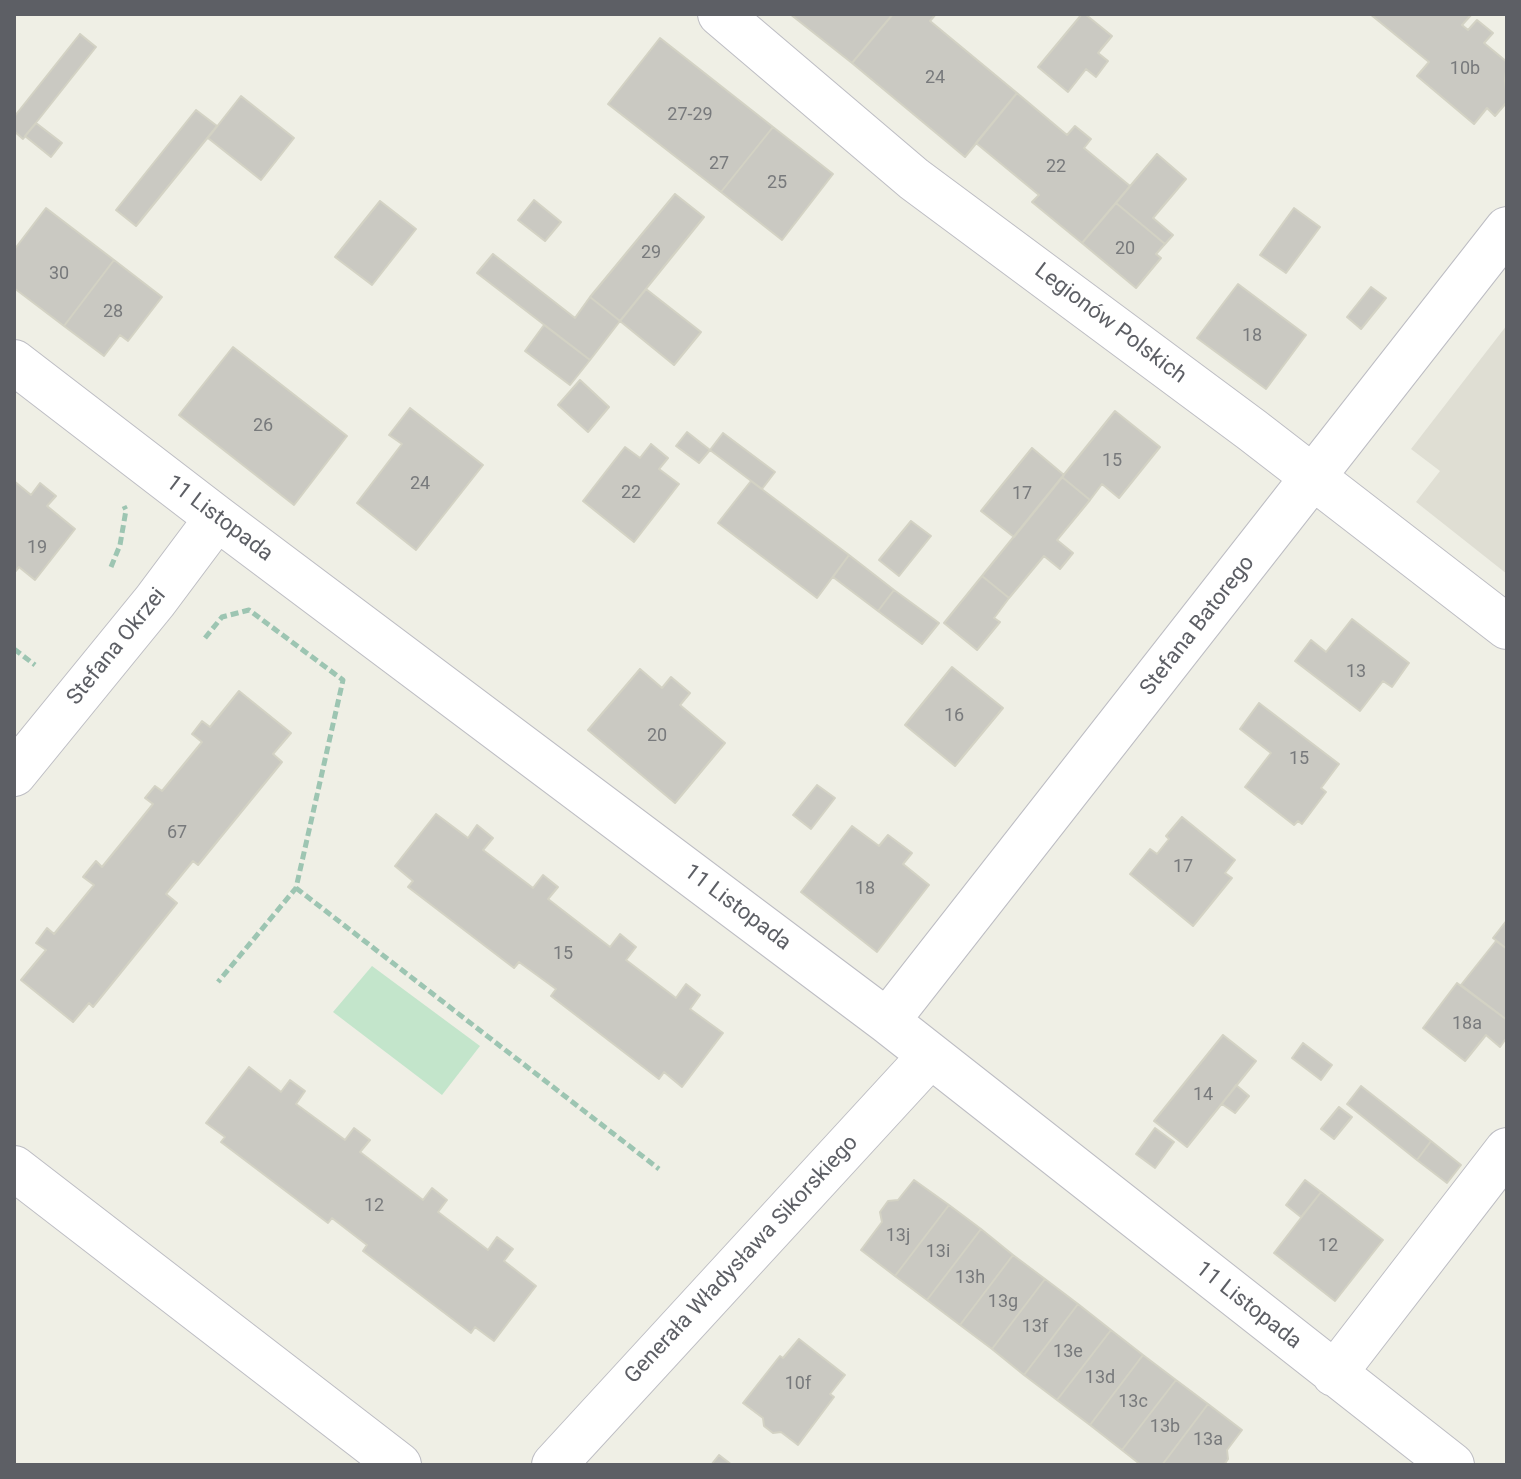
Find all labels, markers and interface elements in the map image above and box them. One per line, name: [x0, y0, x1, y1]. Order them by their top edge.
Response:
house number: 10b: [1450, 58, 1480, 80]
house number: 24: [925, 67, 945, 89]
house number: 27-29: [667, 104, 713, 126]
house number: 27: [709, 153, 729, 175]
house number: 22: [1046, 156, 1066, 178]
house number: 25: [767, 172, 787, 194]
house number: 20: [1115, 238, 1135, 260]
house number: 29: [641, 242, 661, 264]
street label: Legionów Polskich: [1029, 258, 1191, 390]
house number: 30: [49, 263, 69, 285]
house number: 28: [103, 301, 123, 323]
house number: 18: [1242, 325, 1262, 347]
house number: 26: [253, 415, 273, 437]
house number: 15: [1102, 450, 1122, 472]
street label: 11 Listopada: [160, 470, 278, 568]
house number: 24: [410, 473, 430, 495]
house number: 22: [621, 482, 641, 504]
house number: 17: [1012, 483, 1032, 505]
house number: 19: [27, 537, 47, 559]
street label: Stefana Batorego: [1135, 551, 1261, 701]
street label: Stefana Okrzei: [62, 583, 172, 711]
house number: 13: [1346, 661, 1366, 683]
house number: 16: [944, 705, 964, 727]
house number: 20: [647, 725, 667, 747]
house number: 15: [1289, 748, 1309, 770]
house number: 67: [167, 822, 187, 844]
house number: 17: [1173, 856, 1193, 878]
street label: 11 Listopada: [678, 859, 796, 957]
house number: 18: [855, 878, 875, 900]
house number: 15: [553, 943, 573, 965]
house number: 18a: [1452, 1013, 1482, 1035]
house number: 14: [1193, 1084, 1213, 1106]
street label: Generała Władysława Sikorskiego: [620, 1130, 864, 1390]
house number: 12: [364, 1195, 384, 1217]
house number: 13j: [886, 1225, 910, 1247]
house number: 12: [1318, 1235, 1338, 1257]
house number: 13i: [926, 1241, 950, 1263]
street label: 11 Listopada: [1190, 1257, 1306, 1355]
house number: 13h: [955, 1267, 985, 1289]
house number: 13g: [988, 1291, 1018, 1313]
house number: 13f: [1022, 1316, 1048, 1338]
house number: 13e: [1053, 1341, 1083, 1363]
house number: 13d: [1085, 1367, 1115, 1389]
house number: 10f: [785, 1373, 811, 1395]
house number: 13c: [1118, 1391, 1148, 1413]
house number: 13b: [1150, 1416, 1180, 1438]
house number: 13a: [1193, 1429, 1223, 1451]

